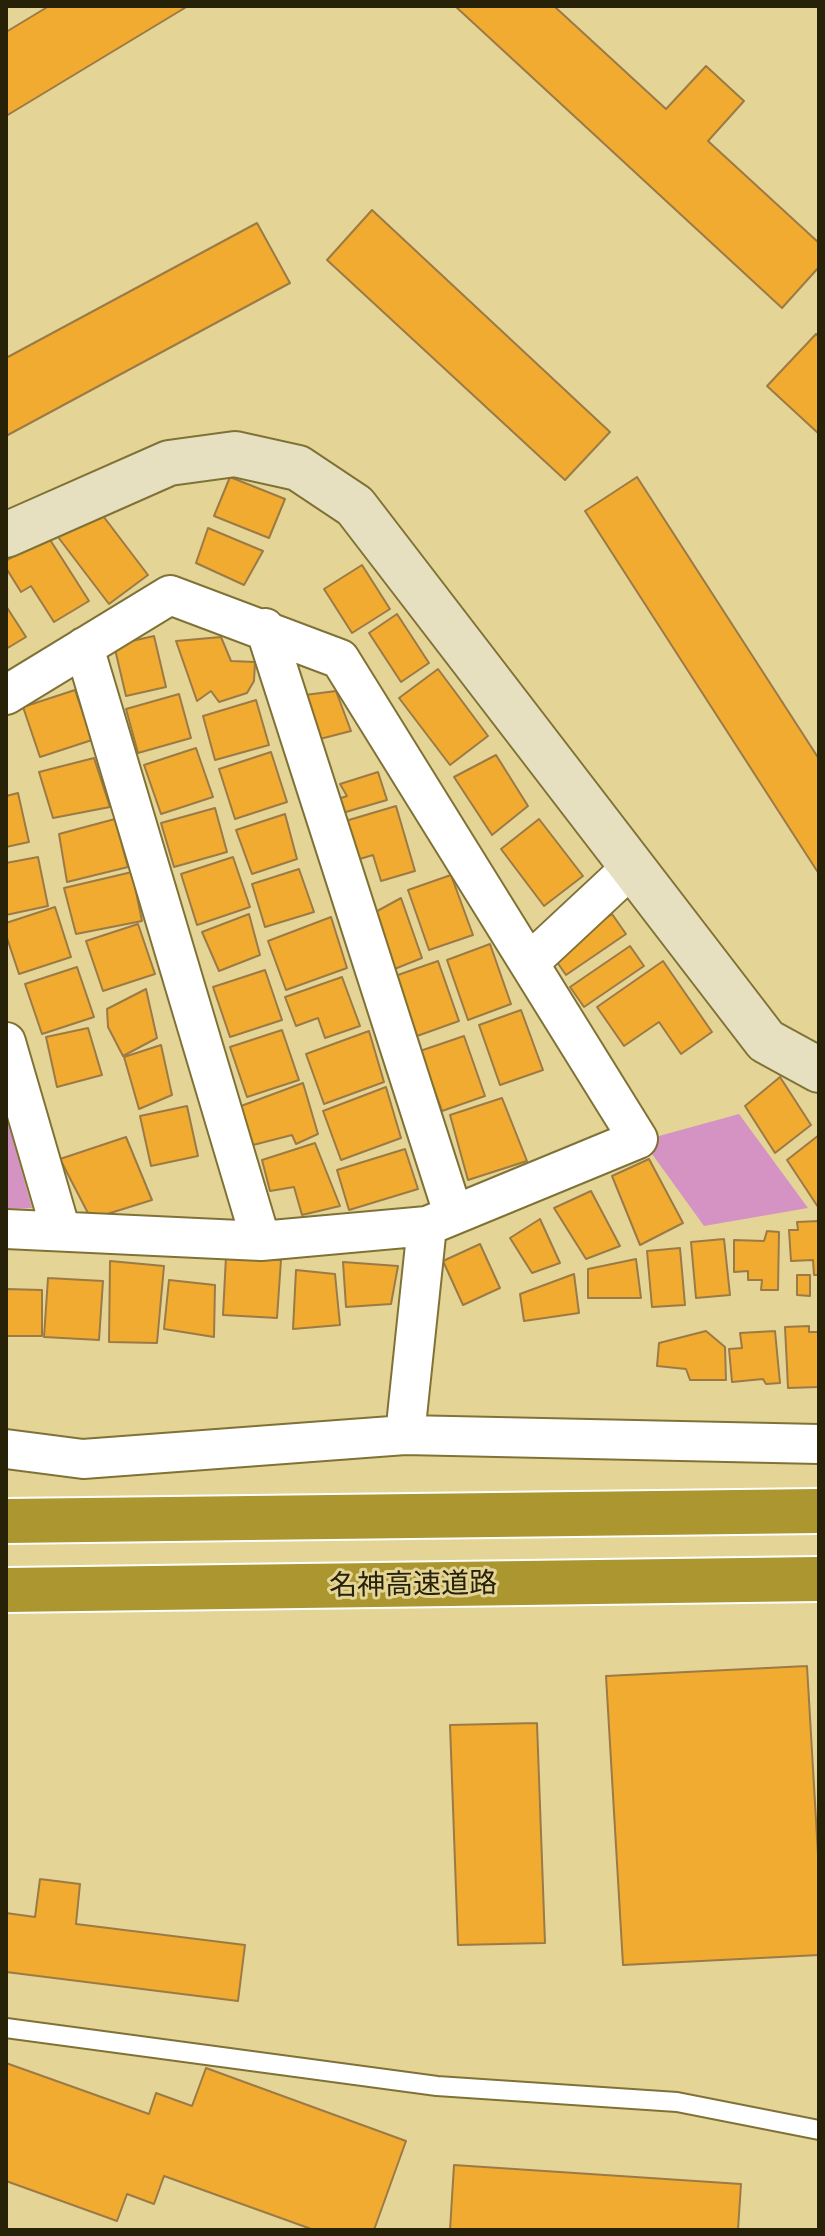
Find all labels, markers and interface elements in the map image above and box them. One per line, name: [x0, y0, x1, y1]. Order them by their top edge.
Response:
street label: 名神高速道路: [329, 1567, 497, 1603]

